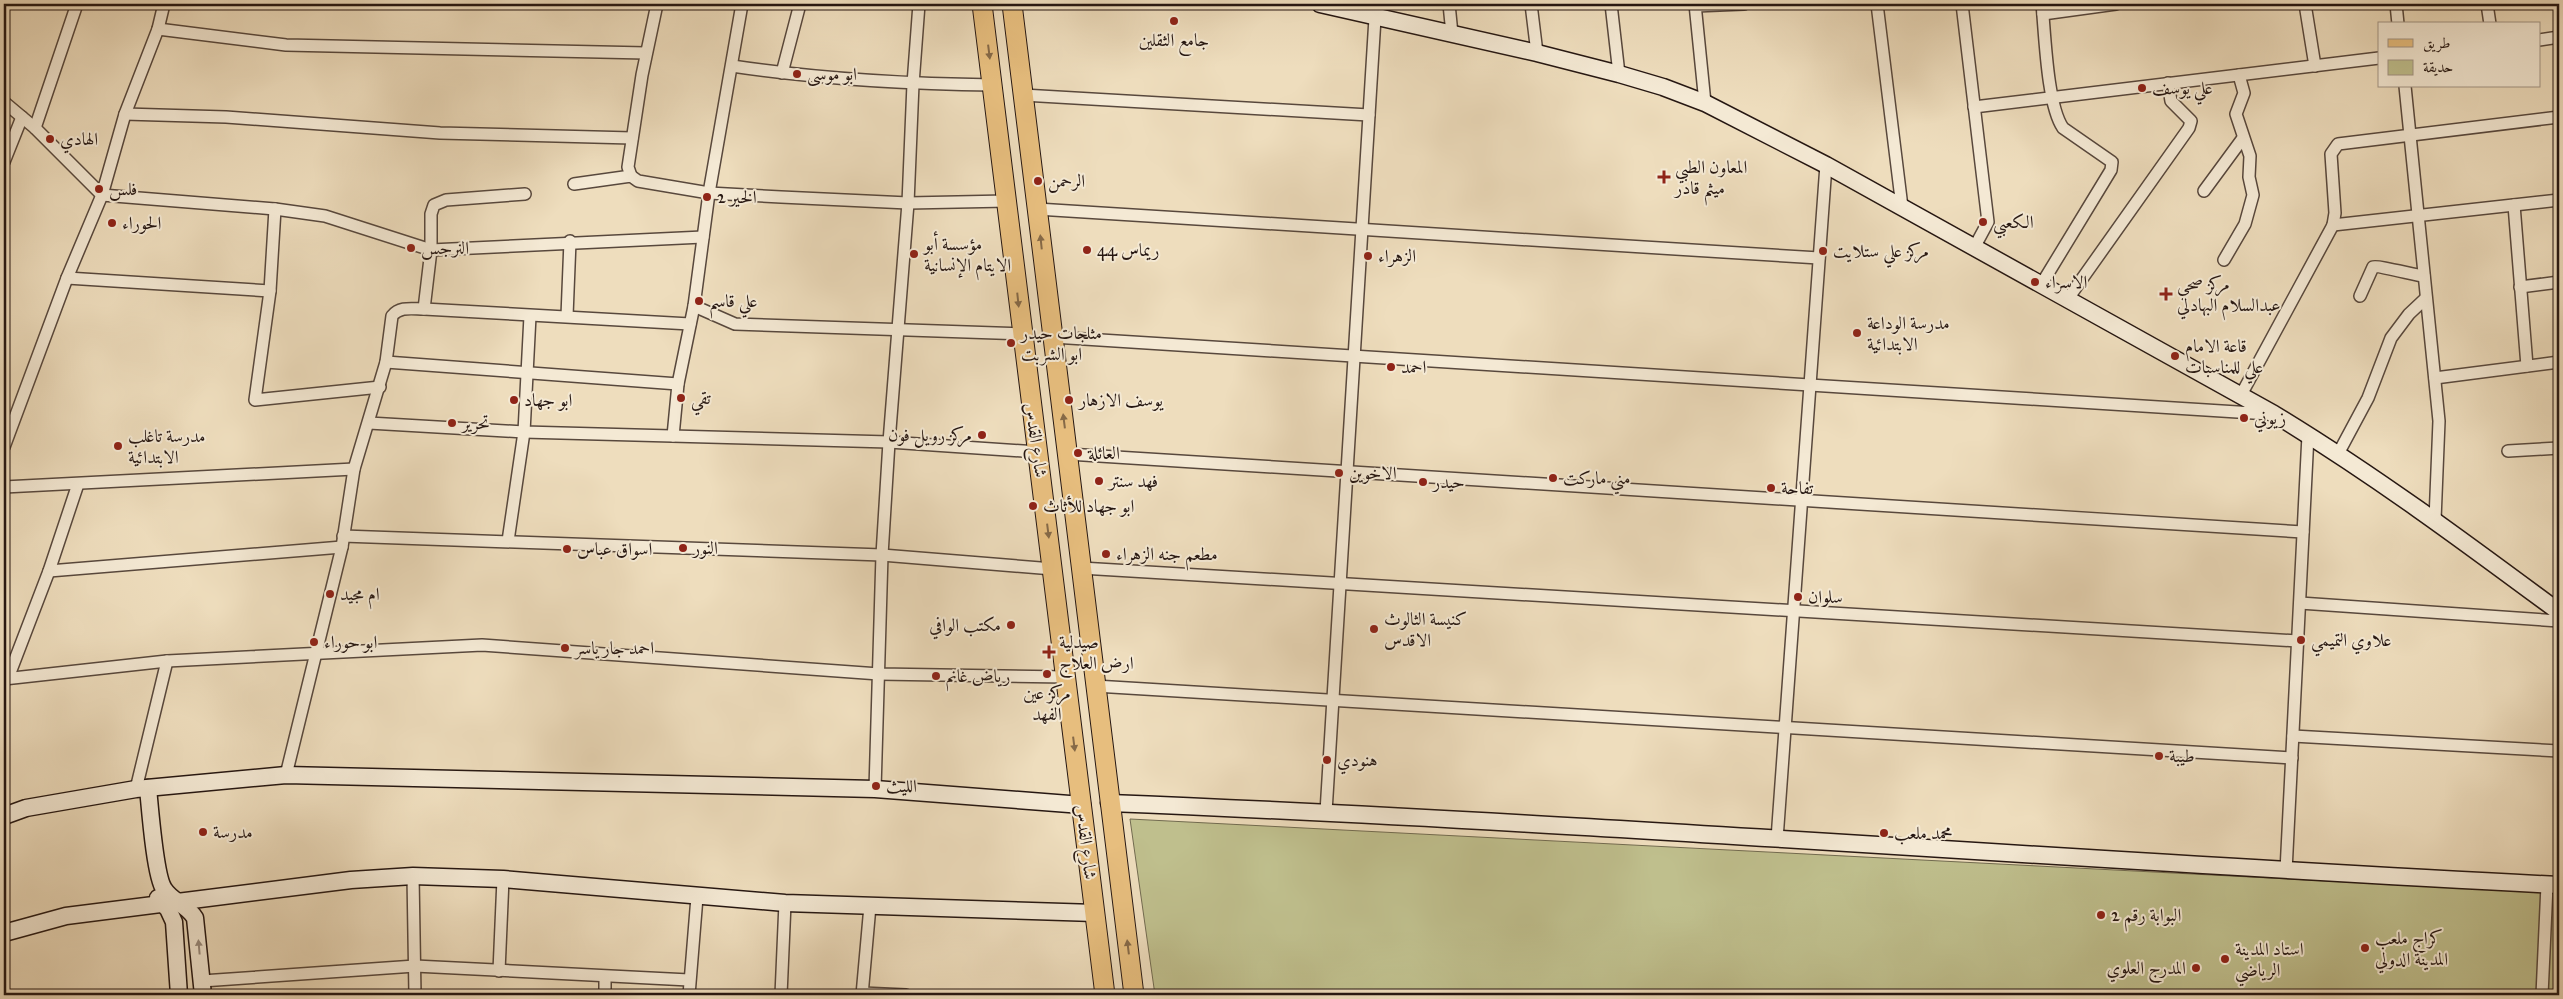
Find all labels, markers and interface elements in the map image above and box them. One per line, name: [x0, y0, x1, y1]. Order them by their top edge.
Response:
marker: جامع الثقلين: [1168, 15, 1180, 27]
legend: [2378, 22, 2540, 88]
place label: جامع الثقلين: [1139, 29, 1209, 56]
text: طريق: [2423, 34, 2450, 53]
one-way arrow: [985, 44, 993, 60]
text: حديقة: [2423, 58, 2453, 76]
place label: ابو موسى: [807, 63, 857, 87]
marker: ابو موسى: [791, 68, 803, 80]
place label: علي يوسف: [2152, 77, 2213, 105]
marker: علي يوسف: [2136, 82, 2148, 94]
place label: الهادي: [60, 128, 98, 154]
marker: الهادي: [44, 133, 56, 145]
place label: المعاون الطبي ميثم قادر: [1673, 156, 1748, 206]
place label: الرحمن: [1048, 170, 1085, 193]
marker: المعاون الطبي ميثم قادر: [1657, 170, 1671, 184]
marker: الرحمن: [1032, 175, 1044, 187]
place label: فلس: [109, 178, 137, 201]
marker: فلس: [93, 183, 105, 195]
place label: الخير 2: [717, 186, 757, 208]
marker: الخير 2: [701, 191, 713, 203]
place label: الكعبي: [1993, 211, 2034, 239]
place label: الحوراء: [122, 212, 162, 234]
marker: الكعبي: [1977, 216, 1989, 228]
marker: الحوراء: [106, 217, 118, 229]
place label: مؤسسة أبو الايتام الإنسانية: [922, 231, 1011, 281]
one-way arrow: [1037, 234, 1045, 250]
place label: النرجس: [421, 237, 469, 260]
place label: ريماس 44: [1097, 239, 1159, 261]
place label: مركز علي ستلايت: [1833, 240, 1929, 268]
marker: النرجس: [405, 242, 417, 254]
marker: ريماس 44: [1081, 244, 1093, 256]
place label: الزهراء: [1378, 245, 1416, 268]
marker: مركز علي ستلايت: [1817, 245, 1829, 257]
marker: مؤسسة أبو الايتام الإنسانية: [908, 248, 920, 260]
marker: الزهراء: [1362, 250, 1374, 262]
place label: الاسراء: [2045, 271, 2087, 294]
place label: مركز صحي عبدالسلام البهادلي: [2177, 273, 2281, 321]
marker: الاسراء: [2029, 276, 2041, 288]
marker: مركز صحي عبدالسلام البهادلي: [2159, 287, 2173, 301]
place label: علي قاسم: [709, 290, 758, 319]
one-way arrow: [1015, 293, 1023, 309]
marker: علي قاسم: [693, 295, 705, 307]
place label: مدرسة الوداعة الابتدائية: [1867, 312, 1950, 355]
place label: مثلجات حيدر ابو الشربت: [1019, 322, 1102, 366]
marker: مدرسة الوداعة الابتدائية: [1851, 327, 1863, 339]
place label: قاعة الامام علي للمناسبات: [2185, 335, 2263, 384]
marker: مثلجات حيدر ابو الشربت: [1005, 337, 1017, 349]
marker: قاعة الامام علي للمناسبات: [2169, 350, 2181, 362]
place label: احمد: [1401, 356, 1427, 378]
marker: احمد: [1385, 361, 1397, 373]
place label: تقي: [691, 387, 711, 416]
place label: ابو جهاد: [524, 389, 573, 411]
place label: يوسف الازهار: [1077, 389, 1164, 411]
marker: تقي: [675, 392, 687, 404]
marker: ابو جهاد: [508, 394, 520, 406]
marker: يوسف الازهار: [1063, 394, 1075, 406]
street label: شارع القدس: [1016, 401, 1052, 479]
place label: زيوني: [2254, 407, 2286, 433]
place label: تحرير: [460, 412, 490, 435]
one-way arrow: [1060, 412, 1068, 428]
marker: زيوني: [2238, 412, 2250, 424]
marker: تحرير: [446, 417, 458, 429]
place label: مركز رويل فون: [888, 424, 972, 448]
place label: مدرسة تاغلب الابتدائية: [128, 425, 206, 468]
marker: مركز رويل فون: [976, 429, 988, 441]
marker: مدرسة تاغلب الابتدائية: [112, 440, 124, 452]
place label: العائلة: [1087, 442, 1120, 464]
marker: العائلة: [1072, 447, 1084, 459]
place label: الاخوين: [1349, 462, 1397, 484]
marker: الاخوين: [1333, 467, 1345, 479]
place label: مني ماركت: [1563, 467, 1630, 495]
place label: فهد سنتر: [1107, 470, 1158, 492]
place label: حيدر: [1431, 471, 1465, 493]
marker: مني ماركت: [1547, 472, 1559, 484]
marker: فهد سنتر: [1093, 475, 1105, 487]
marker: حيدر: [1417, 476, 1429, 488]
place label: تفاحة: [1781, 477, 1814, 499]
marker: تفاحة: [1765, 482, 1777, 494]
place label: ابو جهاد للأثاث: [1043, 495, 1134, 517]
marker: ابو جهاد للأثاث: [1027, 500, 1039, 512]
one-way arrow: [1044, 523, 1052, 539]
place label: النور: [691, 537, 718, 559]
place label: اسواق عباس: [577, 538, 653, 560]
marker: النور: [677, 542, 689, 554]
marker: اسواق عباس: [561, 543, 573, 555]
place label: مطعم جنه الزهراء: [1116, 543, 1218, 571]
marker: مطعم جنه الزهراء: [1100, 548, 1112, 560]
place label: ام مجيد: [340, 583, 380, 610]
place label: سلوان: [1808, 586, 1843, 608]
marker: ام مجيد: [324, 588, 336, 600]
marker: سلوان: [1792, 591, 1804, 603]
place label: كنيسة الثالوث الاقدس: [1384, 608, 1467, 651]
place label: مكتب الوافي: [929, 614, 1001, 640]
marker: مكتب الوافي: [1005, 619, 1017, 631]
marker: كنيسة الثالوث الاقدس: [1368, 623, 1380, 635]
place label: علاوي التميمي: [2311, 629, 2392, 657]
place label: ابو حوراء: [324, 631, 377, 653]
place label: صيدلية ارض العلاج: [1059, 631, 1134, 679]
marker: علاوي التميمي: [2295, 634, 2307, 646]
marker: ابو حوراء: [308, 636, 320, 648]
place label: احمد جار ياسر: [573, 637, 654, 660]
marker: احمد جار ياسر: [559, 642, 571, 654]
marker: صيدلية ارض العلاج: [1043, 646, 1055, 658]
place label: رياض غانم: [946, 665, 1010, 692]
marker: مركز عين الفهد: [1041, 668, 1053, 680]
marker: رياض غانم: [930, 670, 942, 682]
place label: مركز عين الفهد: [1023, 682, 1071, 725]
one-way arrow: [1070, 737, 1078, 753]
place label: طيبة: [2169, 745, 2195, 767]
place label: هنودي: [1337, 749, 1378, 775]
marker: طيبة: [2153, 750, 2165, 762]
marker: هنودي: [1321, 754, 1333, 766]
place label: الليث: [886, 775, 917, 797]
marker: الليث: [870, 780, 882, 792]
street label: شارع القدس: [1067, 803, 1102, 881]
place label: مدرسة: [213, 821, 253, 843]
place label: محمد ملعب: [1894, 822, 1953, 845]
marker: مدرسة: [197, 826, 209, 838]
marker: محمد ملعب: [1878, 827, 1890, 839]
place label: البوابة رقم 2: [2111, 904, 2181, 932]
marker: البوابة رقم 2: [2095, 909, 2107, 921]
place label: كراج ملعب المدينة الدولي: [2375, 927, 2448, 974]
one-way arrow: [194, 938, 202, 954]
place label: استاد المدينة الرياضي: [2235, 938, 2304, 987]
one-way arrow: [1124, 939, 1132, 955]
marker: كراج ملعب المدينة الدولي: [2359, 942, 2371, 954]
marker: استاد المدينة الرياضي: [2219, 953, 2231, 965]
place label: المدرج العلوي: [2107, 957, 2186, 984]
marker: المدرج العلوي: [2190, 962, 2202, 974]

